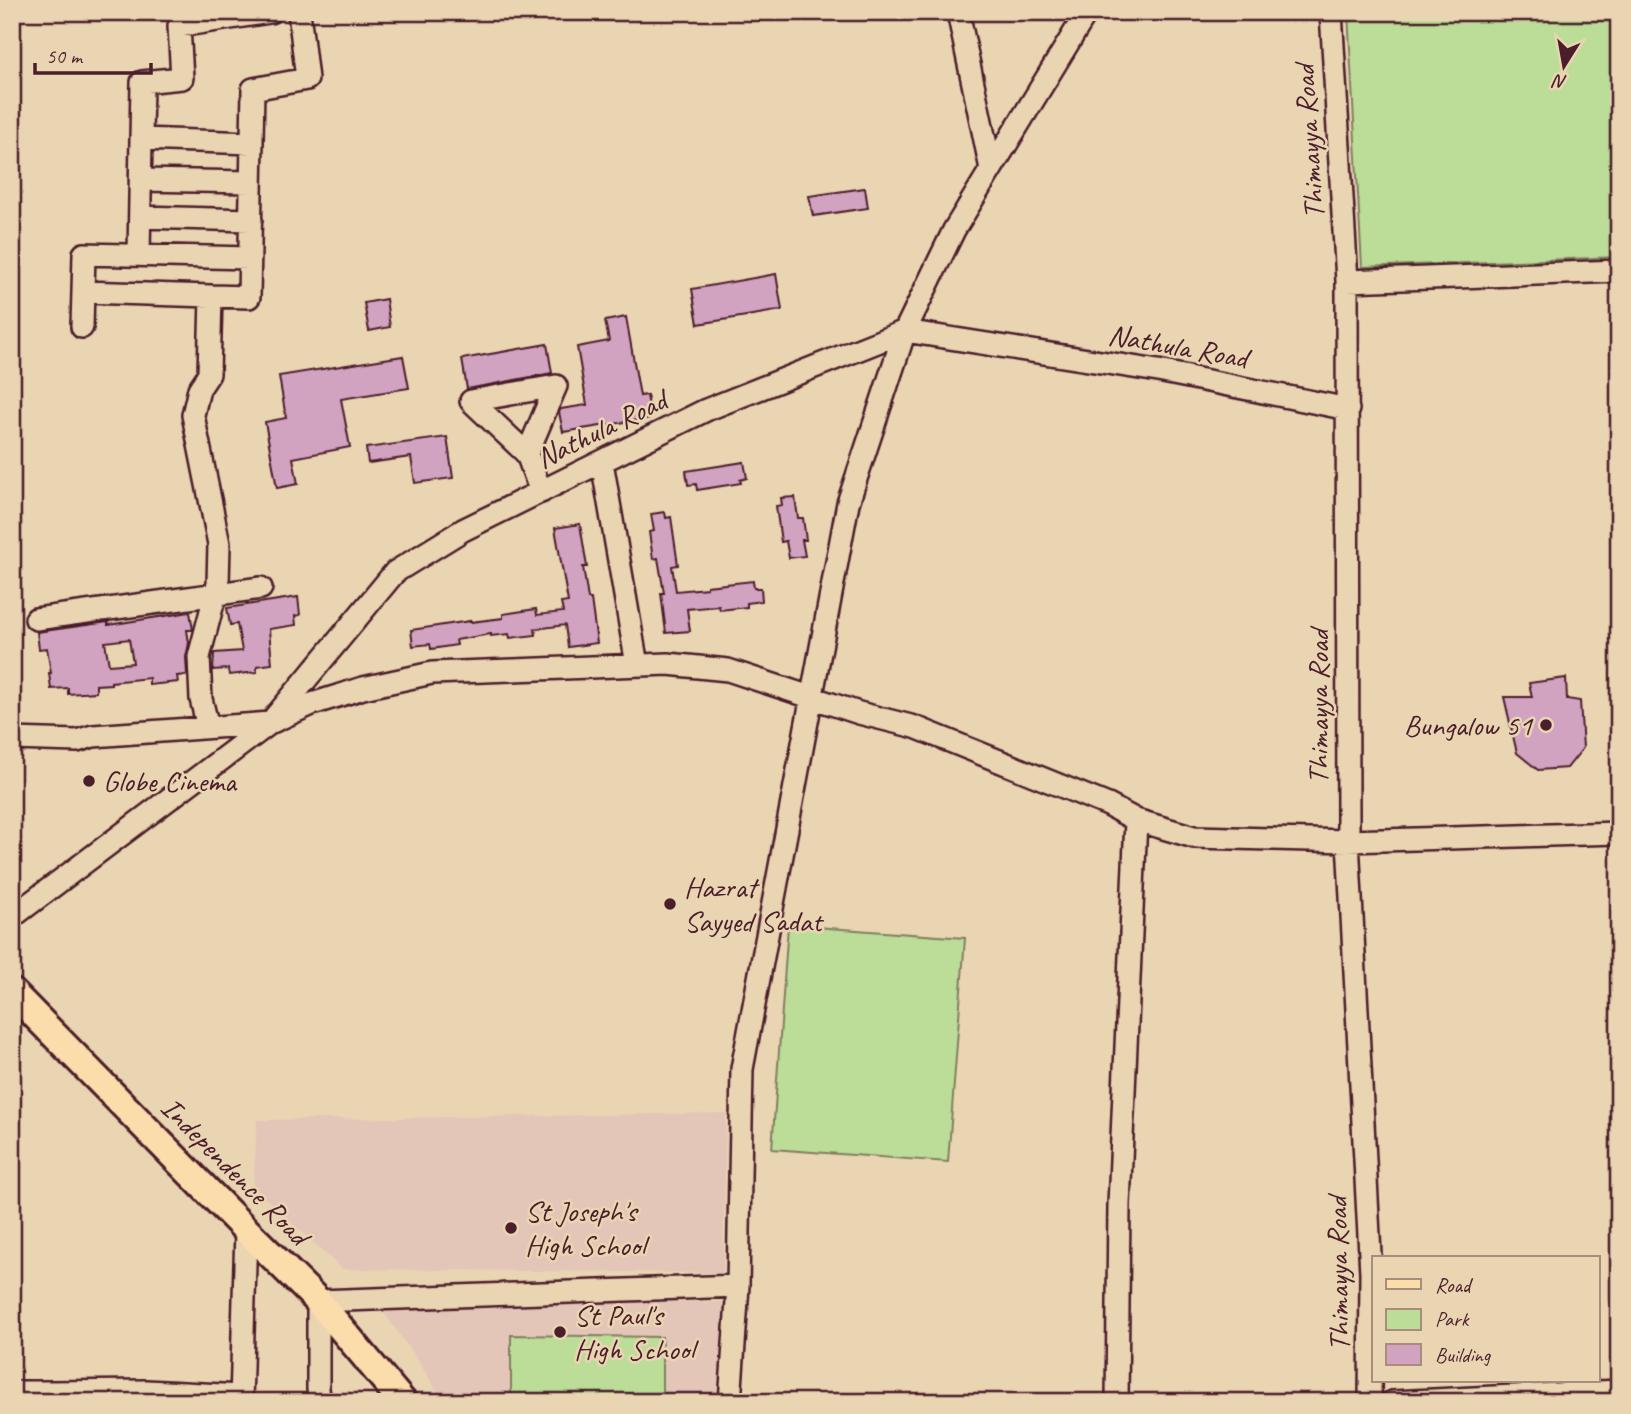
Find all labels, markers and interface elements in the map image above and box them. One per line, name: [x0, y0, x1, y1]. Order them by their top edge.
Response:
scale bar: [35, 32, 150, 76]
north arrow: [1530, 32, 1600, 102]
text: 50 m: [46, 43, 84, 69]
street label: Thimayya Road: [1284, 59, 1333, 220]
text: N: [1550, 68, 1569, 95]
street label: Nathula Road: [1105, 315, 1255, 378]
street label: Nathula Road: [529, 379, 676, 477]
street label: Thimayya Road: [1299, 626, 1337, 784]
place label: Bungalow 51: [1404, 706, 1533, 744]
marker: Bungalow 51: [1538, 717, 1554, 733]
place label: Globe Cinema: [103, 762, 238, 800]
marker: Globe Cinema: [81, 773, 97, 789]
place label: Hazrat Sayyed Sadat: [684, 868, 825, 940]
marker: Hazrat Sayyed Sadat: [662, 896, 678, 912]
street label: Independence Road: [153, 1089, 320, 1256]
place label: St Joseph's High School: [525, 1192, 650, 1264]
street label: Thimayya Road: [1318, 1192, 1358, 1352]
marker: St Joseph's High School: [503, 1220, 519, 1236]
legend: [1372, 1256, 1600, 1382]
text: Road: [1435, 1272, 1474, 1298]
place label: St Paul's High School: [574, 1296, 699, 1368]
text: Park: [1435, 1306, 1470, 1332]
marker: St Paul's High School: [552, 1324, 568, 1340]
text: Building: [1435, 1342, 1492, 1368]

